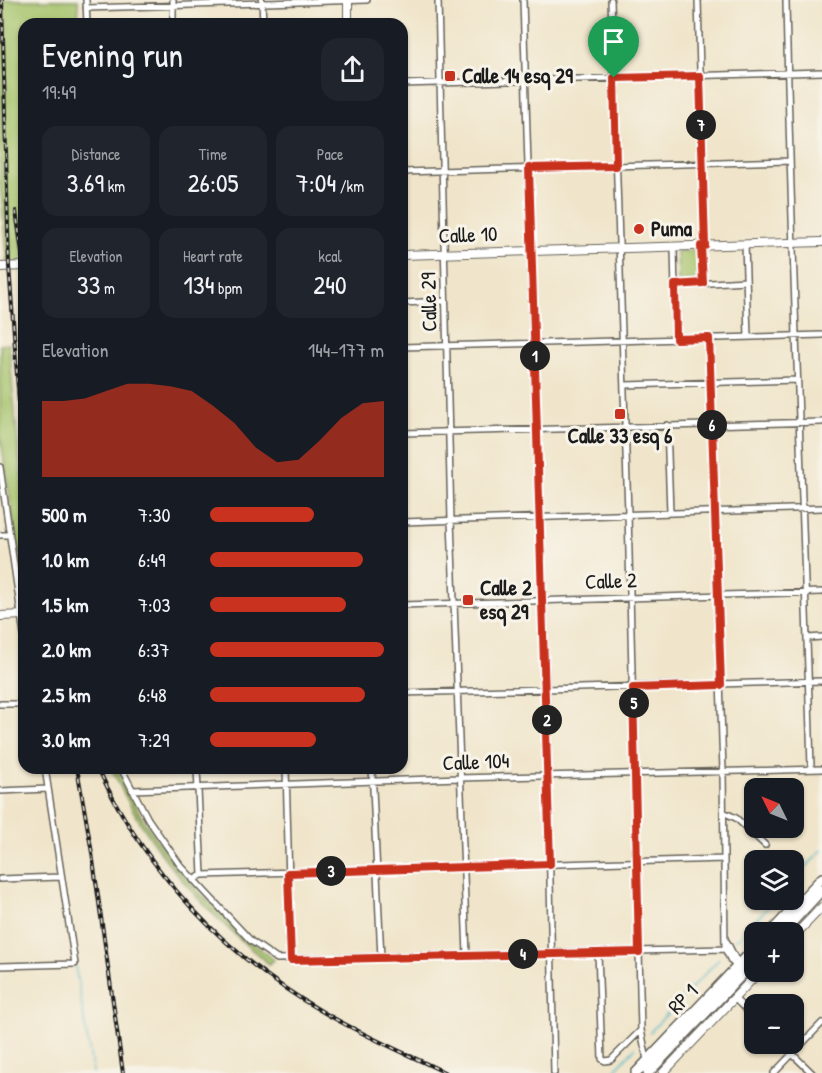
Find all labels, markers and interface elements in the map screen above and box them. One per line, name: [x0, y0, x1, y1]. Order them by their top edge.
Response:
pin: [588, 16, 639, 78]
icon: arrive: [597, 25, 630, 58]
text: Evening run: [42, 33, 183, 77]
button: share: [321, 38, 384, 101]
place label: Calle 14 esq 29: [462, 61, 573, 91]
marker: Calle 14 esq 29: [443, 69, 457, 83]
text: 19:49: [42, 78, 76, 105]
pin: 7: [686, 110, 716, 140]
text: 7: [697, 114, 705, 136]
text: Distance: [72, 143, 120, 165]
text: Time: [199, 143, 227, 165]
text: Pace: [317, 143, 343, 165]
text: 3.69: [67, 165, 104, 200]
text: 26:05: [187, 165, 239, 200]
text: 7:04: [296, 165, 336, 200]
text: km: [104, 175, 125, 197]
text: /km: [336, 175, 364, 197]
place label: Puma: [651, 214, 693, 243]
street label: Calle 10: [438, 219, 498, 250]
marker: Puma: [632, 222, 646, 236]
text: Elevation: [69, 245, 123, 267]
text: Heart rate: [183, 245, 243, 267]
text: kcal: [318, 245, 342, 267]
text: 33: [77, 267, 100, 302]
text: 134: [184, 267, 214, 302]
text: 240: [313, 267, 347, 302]
street label: Calle 29: [413, 272, 444, 332]
text: m: [100, 277, 115, 299]
text: bpm: [214, 277, 242, 299]
text: Elevation: [42, 336, 108, 363]
text: 144–177 m: [308, 336, 384, 363]
pin: 1: [520, 341, 550, 371]
text: 1: [532, 345, 538, 367]
marker: Calle 33 esq 6: [613, 407, 627, 421]
pin: 6: [697, 410, 727, 440]
text: 6: [709, 414, 715, 436]
place label: Calle 33 esq 6: [568, 421, 673, 451]
text: 500 m: [42, 501, 87, 528]
text: 7:30: [138, 501, 170, 528]
text: 1.0 km: [42, 546, 89, 573]
text: 6:49: [138, 546, 165, 573]
street label: Calle 2: [585, 565, 638, 596]
place label: Calle 2 esq 29: [480, 573, 532, 627]
text: 1.5 km: [42, 591, 89, 618]
text: 7:03: [138, 591, 170, 618]
marker: Calle 2 esq 29: [461, 593, 475, 607]
text: 2.0 km: [42, 636, 91, 663]
text: 6:37: [138, 636, 169, 663]
text: 2.5 km: [42, 681, 91, 708]
text: 6:48: [138, 681, 167, 708]
pin: 5: [619, 688, 649, 718]
text: 5: [631, 692, 637, 714]
pin: 2: [532, 705, 562, 735]
text: 2: [543, 709, 551, 731]
text: 3.0 km: [42, 726, 91, 753]
text: 7:29: [138, 726, 169, 753]
street label: Calle 104: [442, 746, 510, 777]
north arrow: [744, 778, 804, 838]
map controls: [744, 778, 804, 1054]
button: layers: [744, 850, 804, 910]
pin: 3: [316, 856, 346, 886]
text: 3: [327, 860, 335, 882]
button: +: [744, 922, 804, 982]
pin: 4: [508, 939, 538, 969]
text: 4: [520, 943, 526, 965]
street label: RP 1: [661, 977, 704, 1020]
button: −: [744, 994, 804, 1054]

